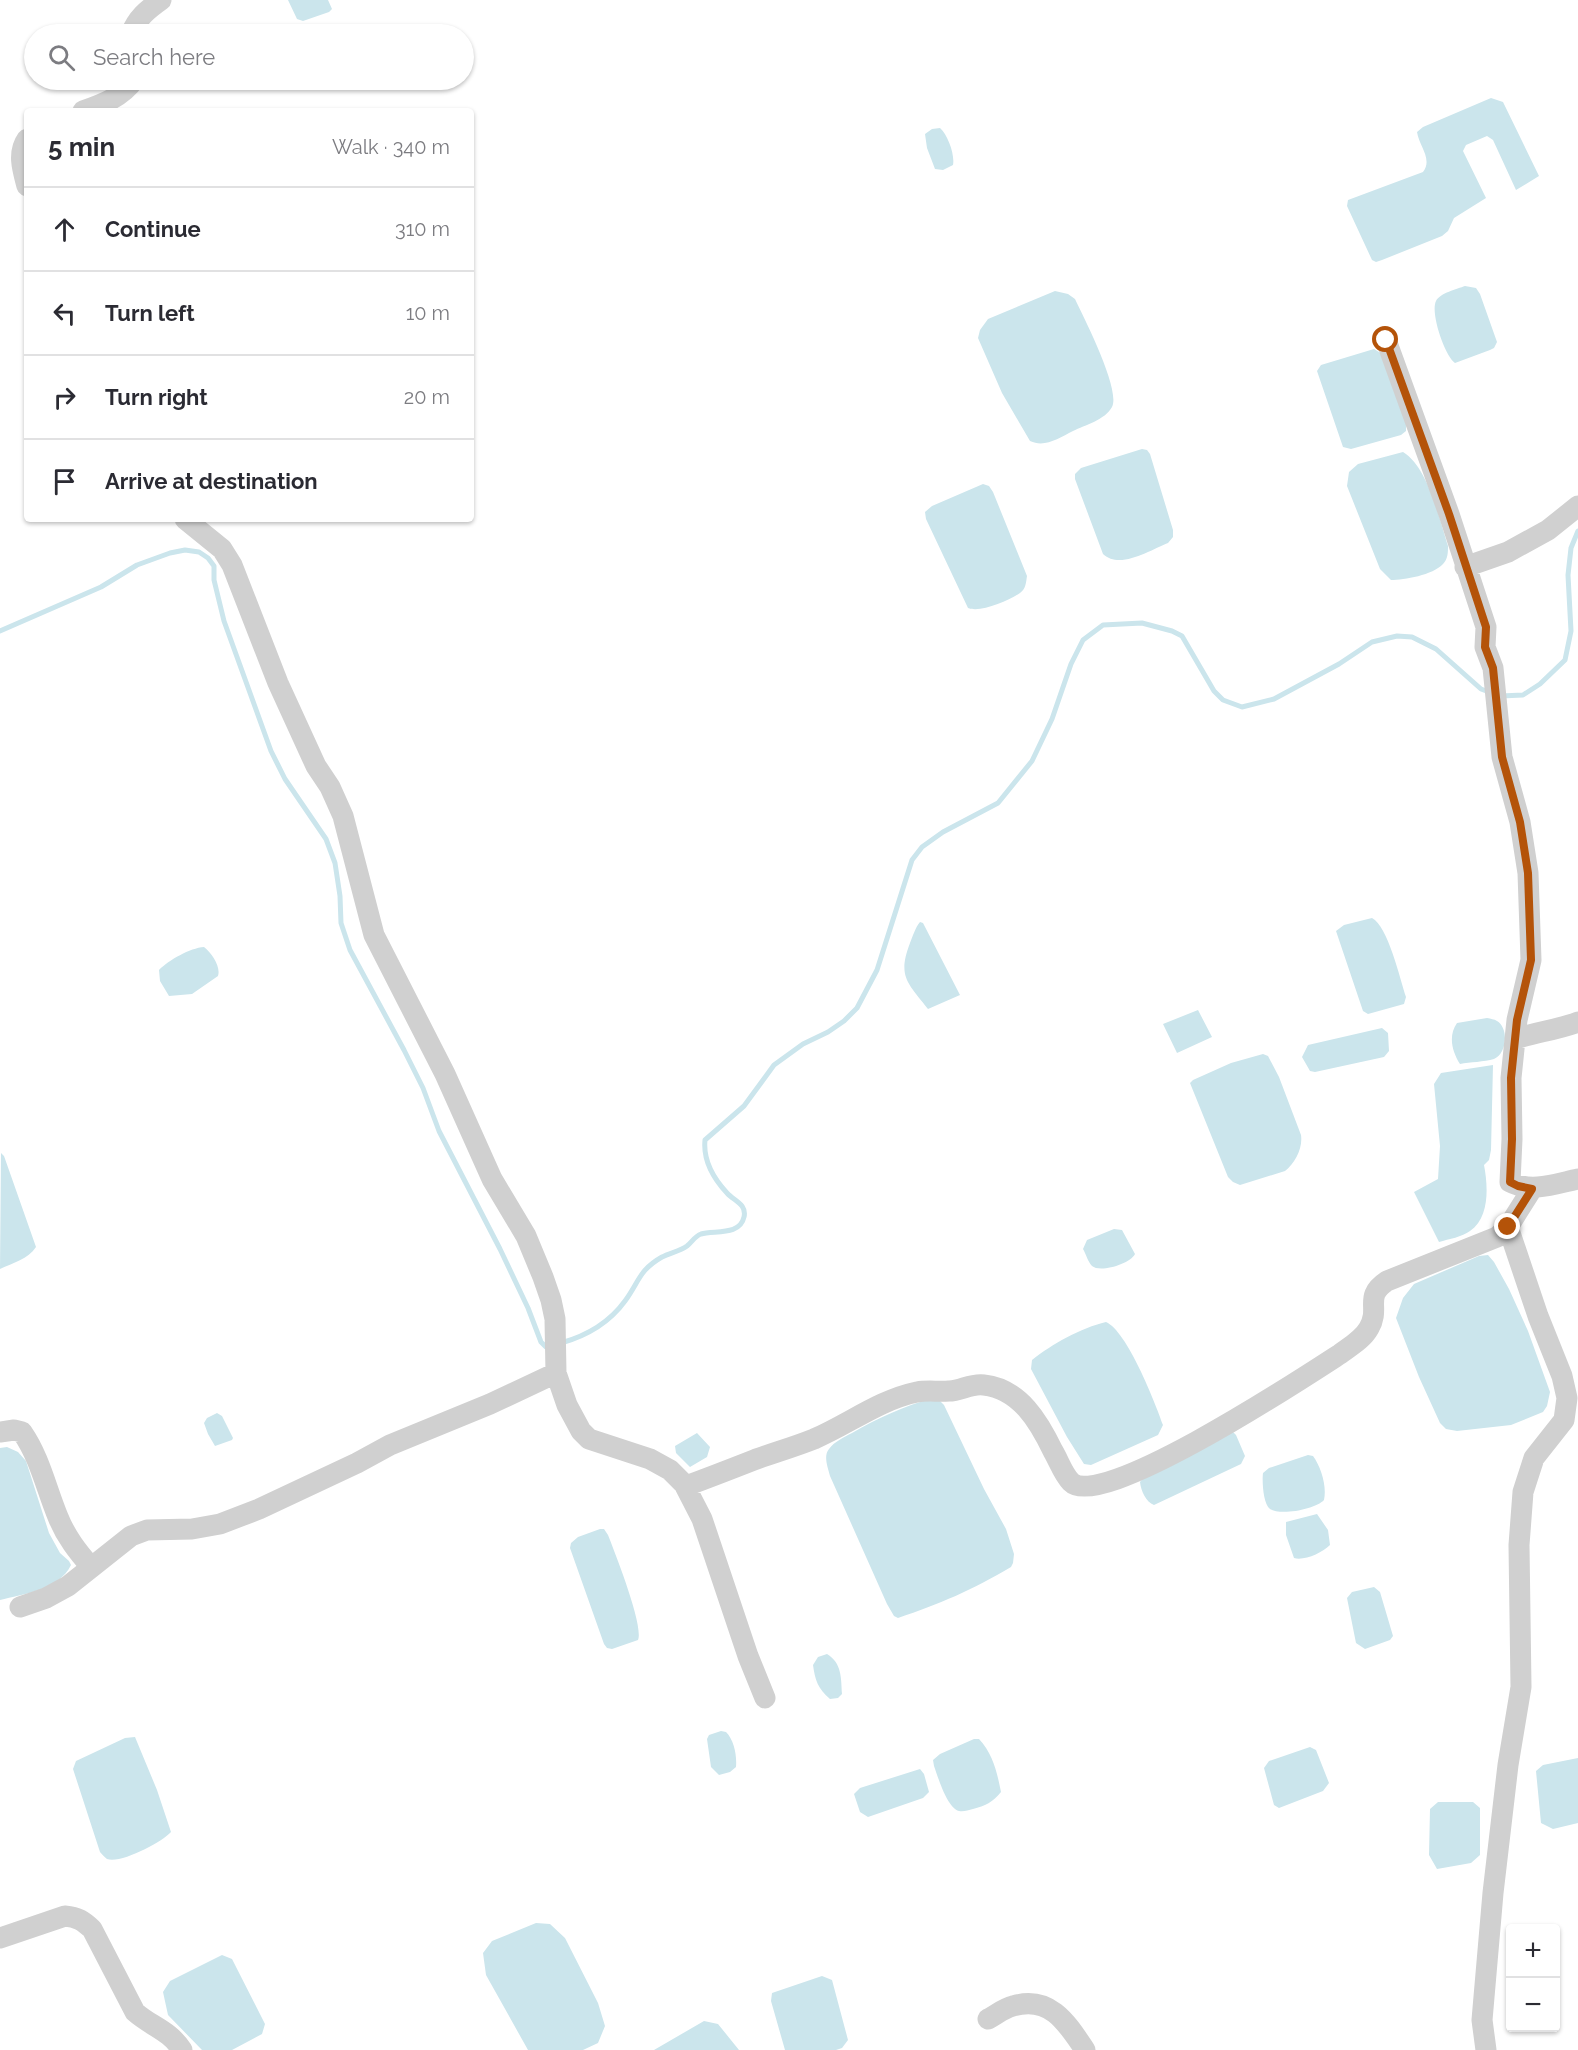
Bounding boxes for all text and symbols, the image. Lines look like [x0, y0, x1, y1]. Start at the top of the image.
search box [24, 24, 474, 90]
icon: search [45, 41, 78, 74]
text: Search here [93, 44, 215, 70]
text: 5 min [48, 132, 115, 162]
text: Walk · 340 m [332, 135, 450, 159]
icon: ahead [48, 213, 81, 246]
text: Continue [105, 216, 201, 242]
text: 310 m [395, 217, 450, 241]
icon: left [48, 297, 81, 330]
text: Turn left [105, 300, 195, 326]
text: 10 m [406, 301, 450, 325]
route start [1372, 326, 1398, 352]
icon: right [48, 381, 81, 414]
text: Turn right [105, 384, 208, 410]
text: 20 m [404, 385, 450, 409]
icon: arrive [48, 465, 81, 498]
text: Arrive at destination [105, 468, 318, 494]
route end [1494, 1213, 1520, 1239]
map controls [1506, 1924, 1560, 2032]
button: + [1506, 1924, 1560, 1978]
button: − [1506, 1978, 1560, 2032]

